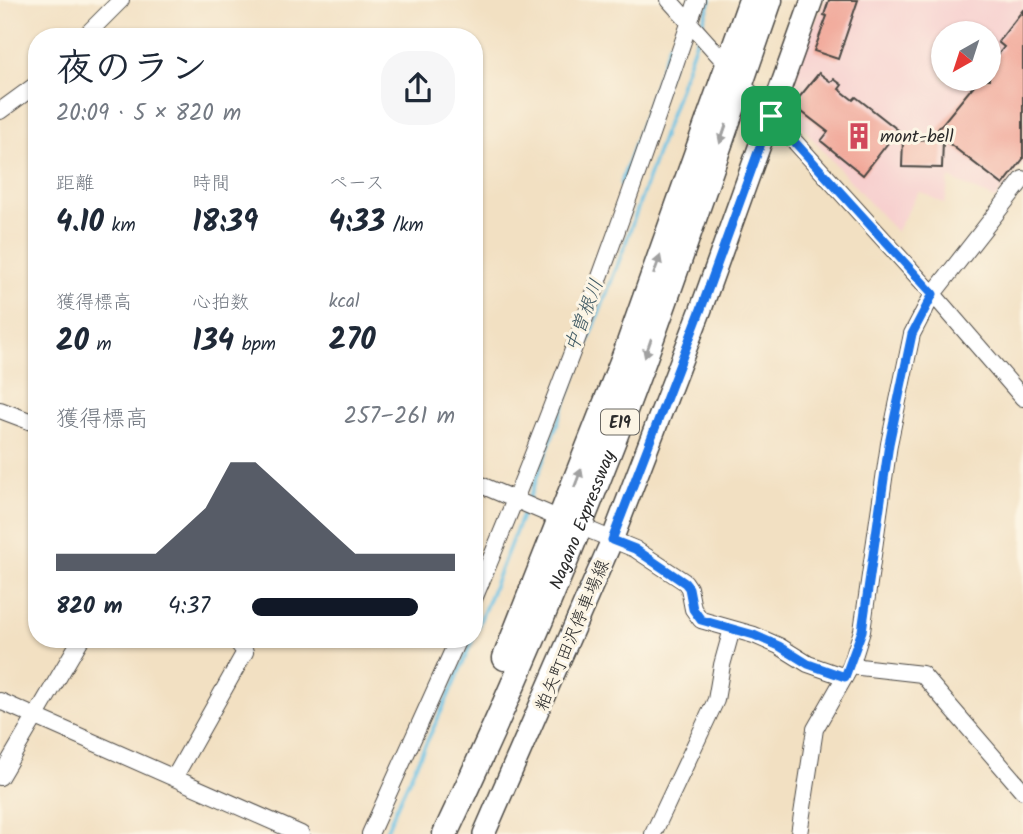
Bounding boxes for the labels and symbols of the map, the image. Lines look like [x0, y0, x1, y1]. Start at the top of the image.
north arrow [931, 21, 1001, 91]
pin [741, 86, 801, 146]
building icon: mont-bell [844, 121, 874, 151]
one-way arrow [717, 123, 728, 144]
place label: mont-bell [880, 123, 954, 152]
one-way arrow [652, 255, 663, 276]
water label: 中曽根川 [557, 275, 612, 357]
one-way arrow [642, 338, 653, 359]
road number: E19 [601, 410, 639, 434]
street label: Nagano Expressway [542, 446, 625, 594]
one-way arrow [572, 468, 583, 489]
street label: 粕矢町田沢停車場線 [528, 555, 618, 716]

